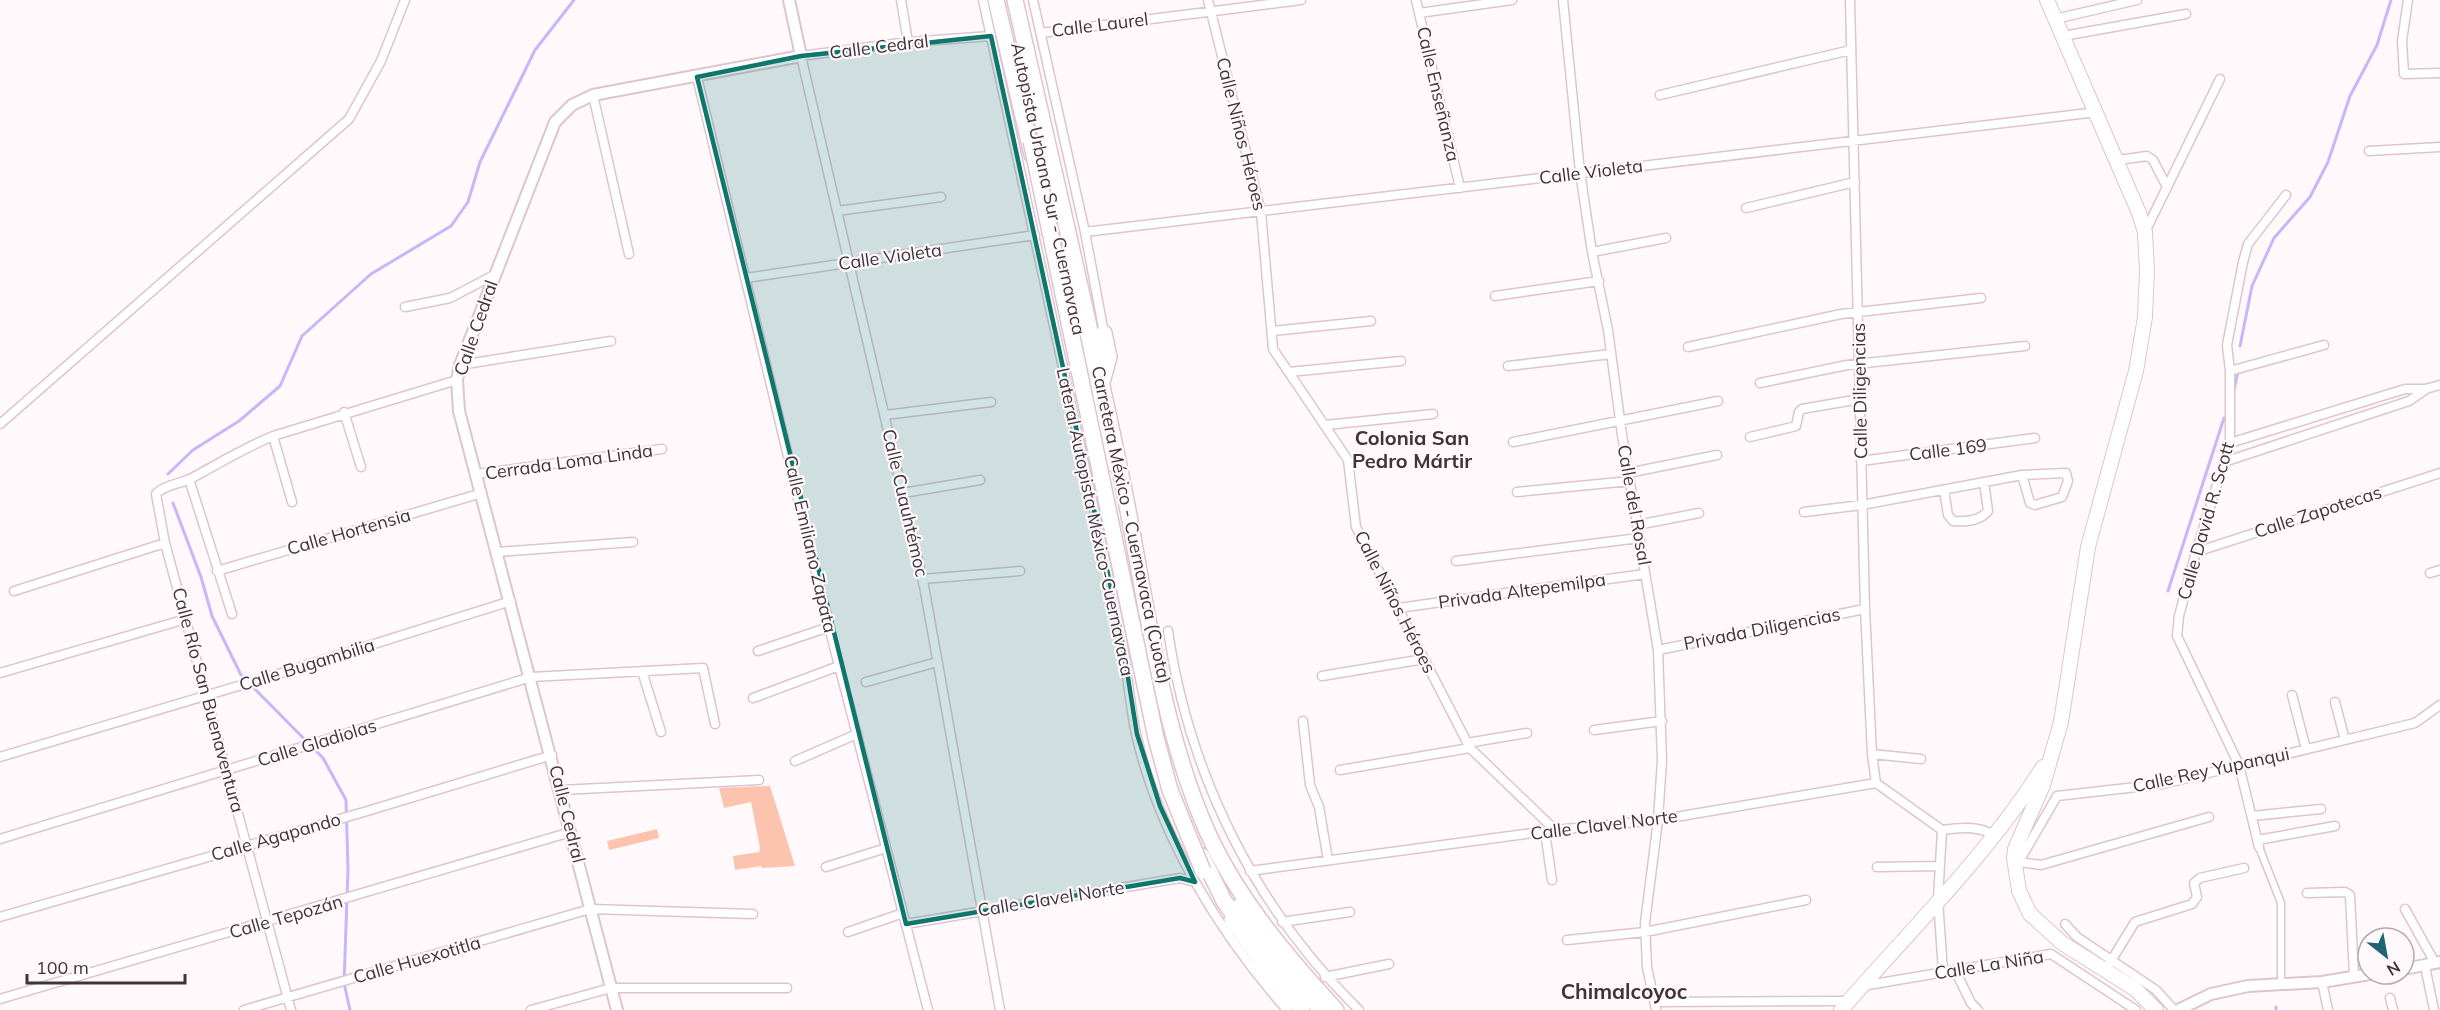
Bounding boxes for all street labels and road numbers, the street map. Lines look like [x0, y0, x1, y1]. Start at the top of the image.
street label: Calle Laurel [1050, 7, 1150, 42]
street label: Calle Enseñanza [1412, 24, 1465, 164]
street label: Calle Cedral [828, 29, 930, 64]
street label: Autopista Urbana Sur - Cuernavaca [1006, 41, 1091, 337]
street label: Calle Niños Héroes [1211, 55, 1272, 213]
street label: Calle Violeta [1538, 154, 1644, 189]
street label: Calle Violeta [837, 238, 943, 275]
street label: Calle Cedral [448, 277, 503, 379]
street label: Calle Diligencias [1847, 323, 1872, 459]
street label: Carretera México - Cuernavaca (Cuota) [1087, 364, 1176, 686]
street label: Lateral Autopista México-Cuernavaca [1052, 366, 1139, 678]
street label: Calle Cuauhtémoc [877, 427, 934, 579]
street label: Calle 169 [1908, 433, 1988, 466]
street label: Cerrada Loma Linda [484, 438, 654, 485]
street label: Calle David R. Scott [2172, 439, 2239, 602]
street label: Calle del Rosal [1613, 443, 1656, 567]
street label: Calle Emiliano Zapata [779, 453, 842, 635]
street label: Calle Zapotecas [2251, 480, 2385, 543]
street label: Calle Hortensia [284, 503, 413, 560]
street label: Calle Niños Héroes [1350, 527, 1441, 677]
street label: Privada Altepemilpa [1437, 567, 1607, 614]
street label: Calle Río San Buenaventura [167, 585, 250, 815]
street label: Privada Diligencias [1682, 602, 1842, 655]
street label: Calle Bugambilia [236, 633, 377, 696]
street label: Calle Gladiolas [254, 713, 379, 772]
street label: Calle Rey Yupanqui [2130, 742, 2291, 797]
street label: Calle Cedral [544, 763, 591, 865]
street label: Calle Clavel Norte [1529, 804, 1679, 845]
street label: Calle Agapando [208, 807, 343, 866]
street label: Calle Clavel Norte [976, 876, 1126, 921]
street label: Calle Tepozán [227, 889, 345, 944]
street label: Calle Huexotitla [351, 930, 483, 989]
street label: Calle La Niña [1933, 945, 2045, 984]

